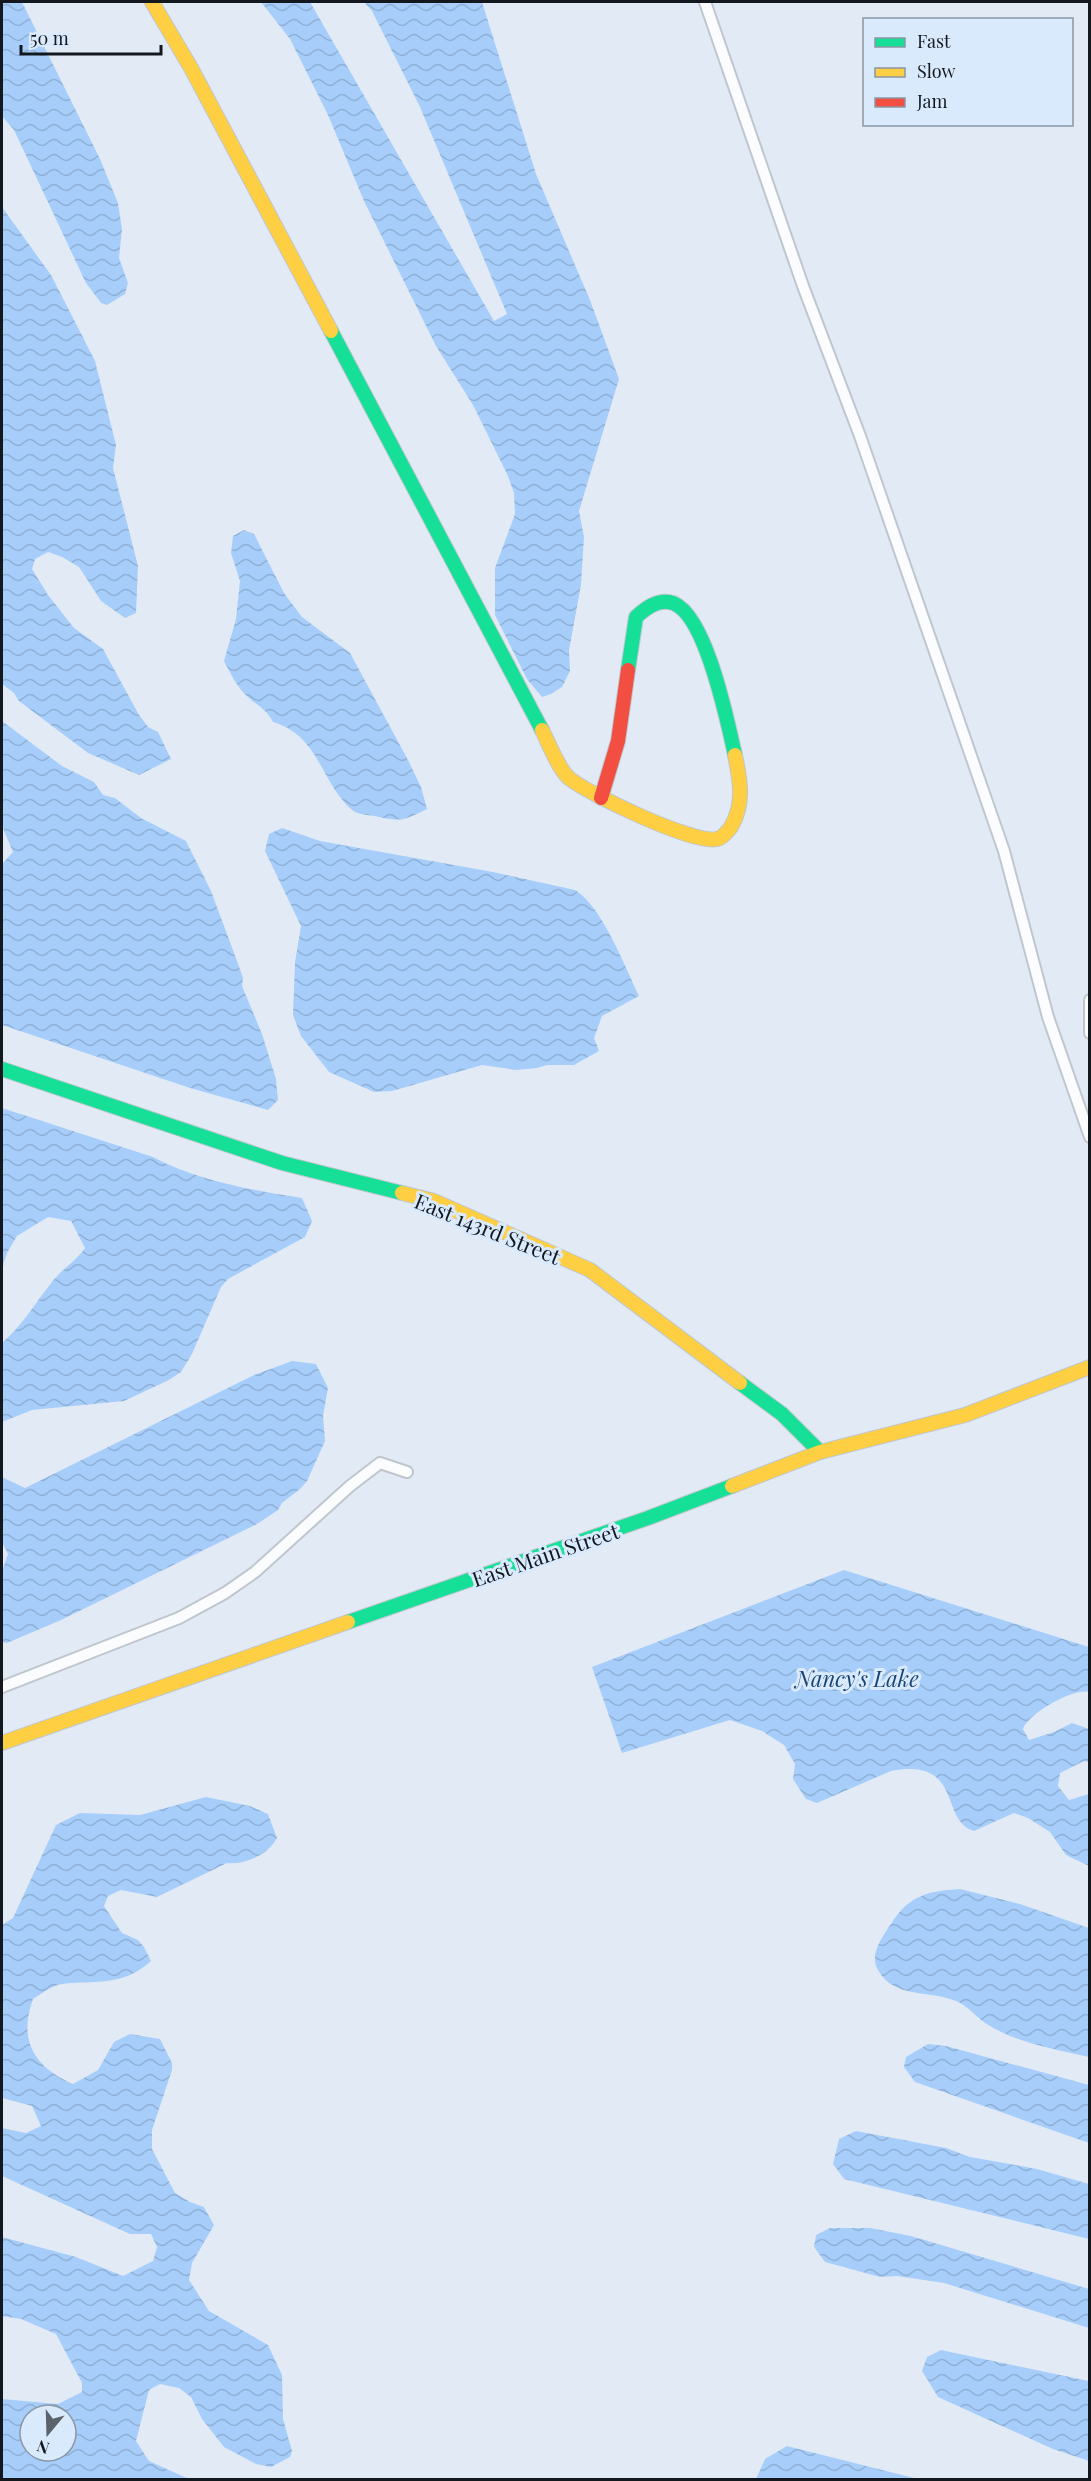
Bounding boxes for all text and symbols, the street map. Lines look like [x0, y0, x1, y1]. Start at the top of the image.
scale bar [21, 18, 160, 56]
legend [863, 18, 1073, 126]
text: 50 m [30, 26, 69, 50]
text: Fast [917, 29, 951, 53]
text: Slow [917, 59, 955, 83]
text: Jam [916, 89, 947, 113]
street label: East 143rd Street [411, 1186, 566, 1270]
street label: East Main Street [468, 1516, 623, 1592]
water label: Nancy's Lake [793, 1663, 919, 1693]
north arrow [18, 2403, 78, 2463]
text: N [34, 2436, 52, 2459]

